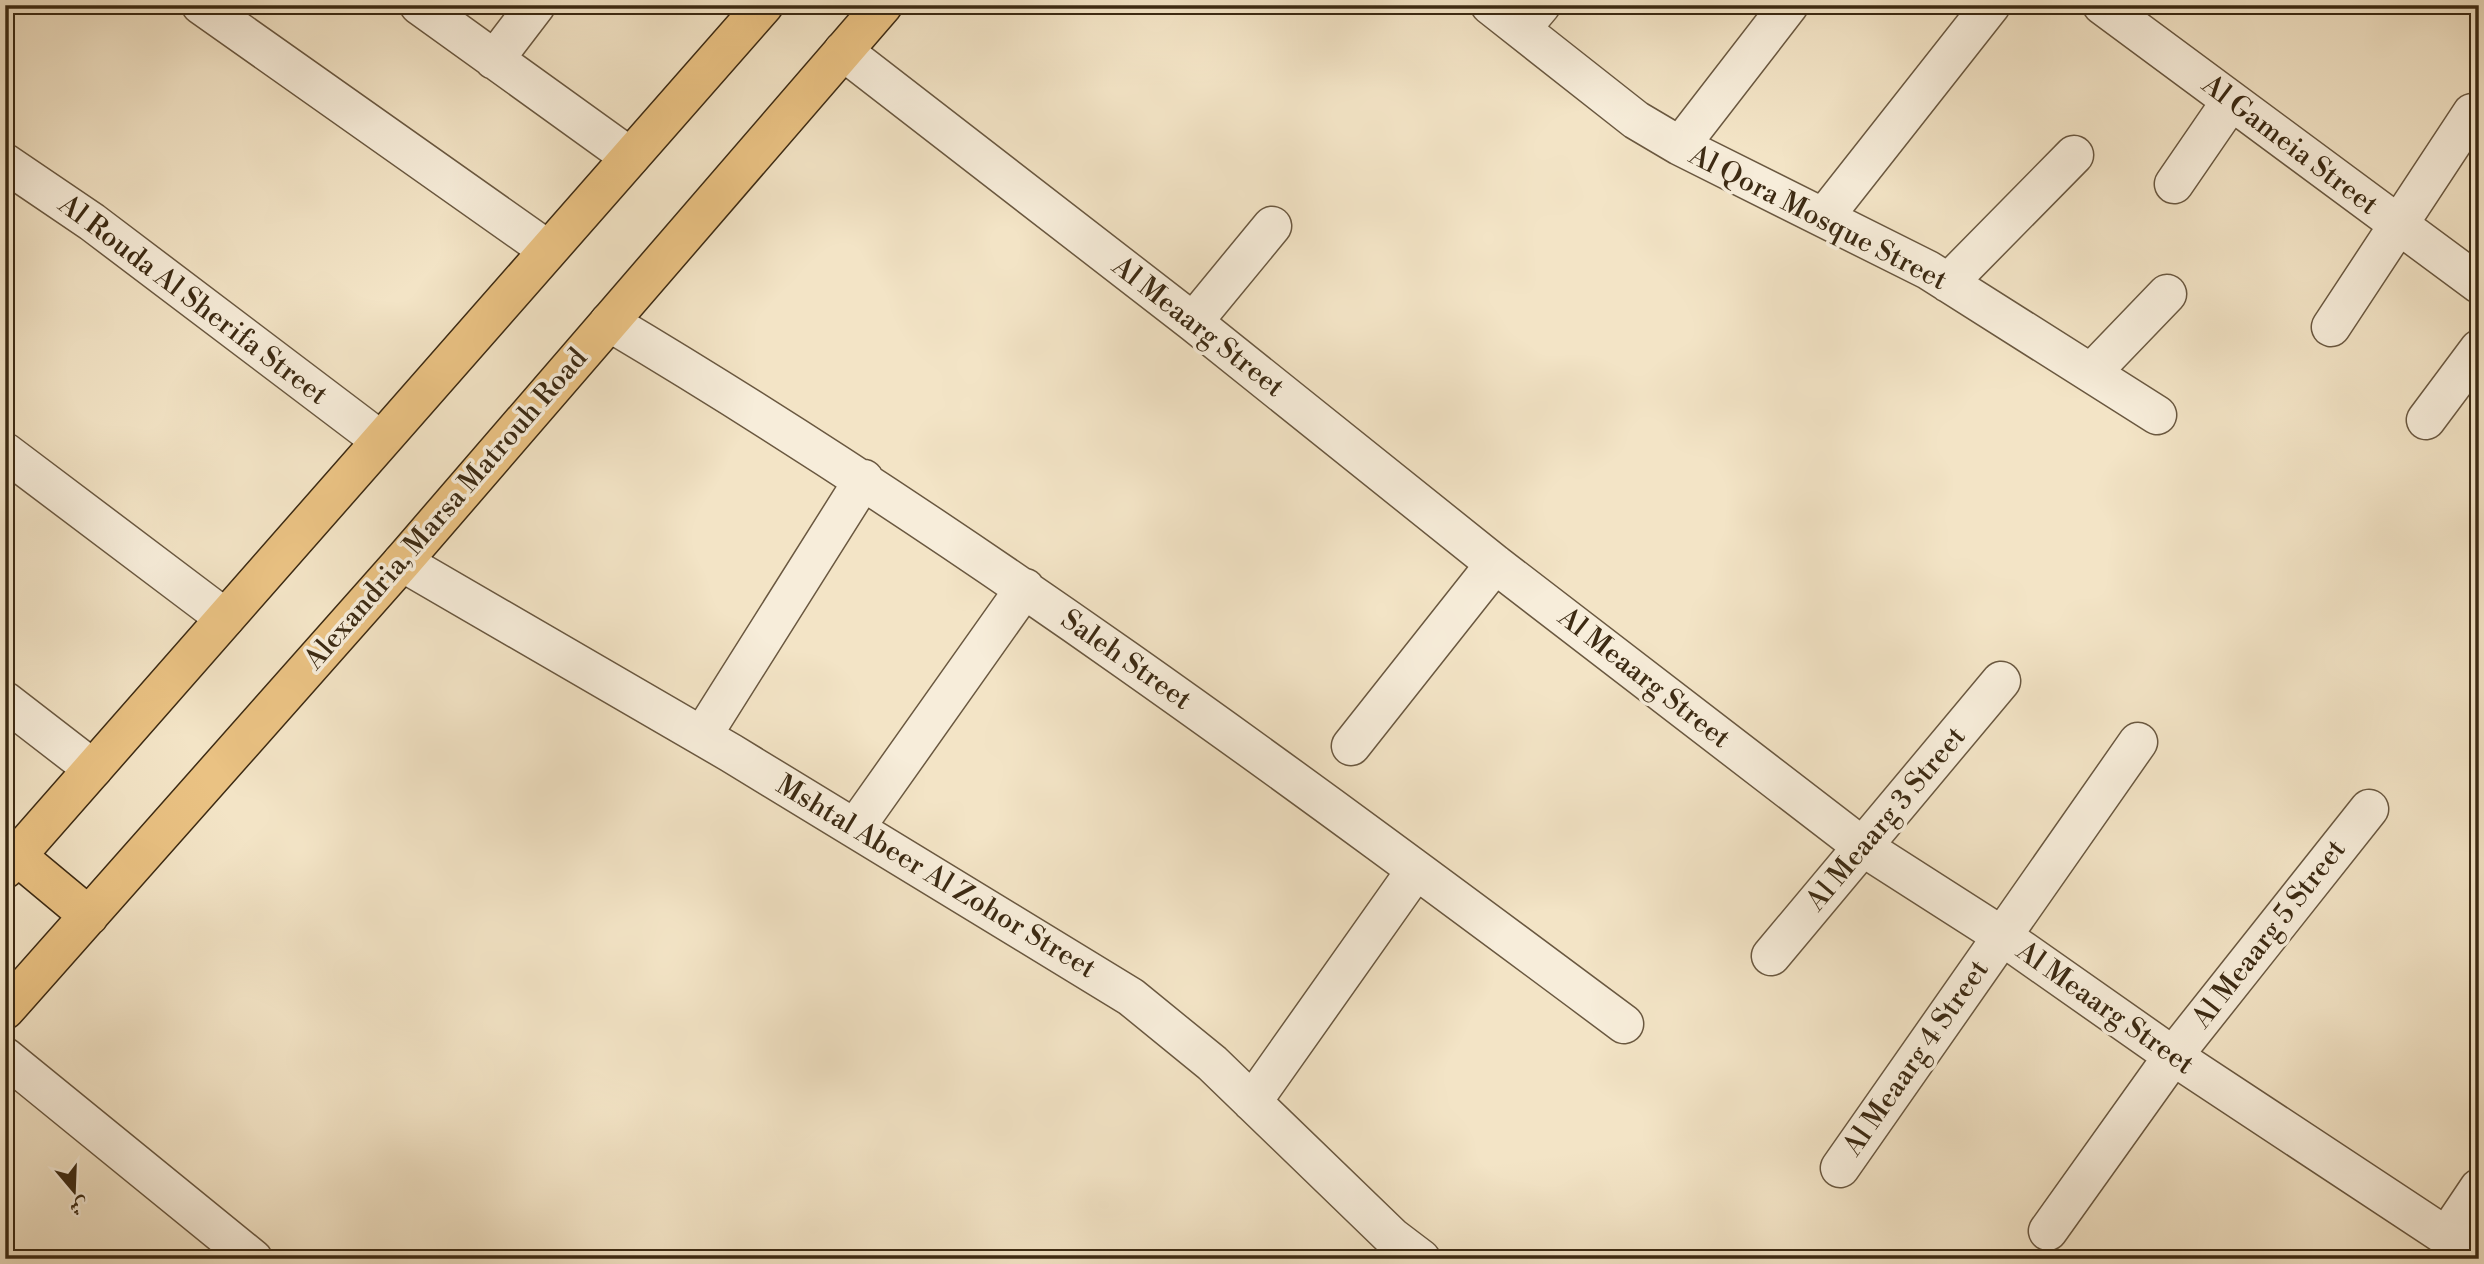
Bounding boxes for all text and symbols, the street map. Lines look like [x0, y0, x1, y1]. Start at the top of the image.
street label: Al Gameia Street [2194, 67, 2385, 223]
street label: Al Qora Mosque Street [1682, 137, 1953, 298]
street label: Al Rouda Al Sherifa Street [51, 187, 335, 413]
street label: Al Meaarg Street [1104, 248, 1291, 405]
street label: Alexandria, Marsa Matrouh Road [296, 341, 595, 678]
street label: Al Meaarg Street [1550, 599, 1737, 756]
street label: Saleh Street [1054, 602, 1198, 718]
street label: Al Meaarg 3 Street [1798, 720, 1973, 919]
street label: Mshtal Abeer Al Zohor Street [770, 768, 1102, 986]
street label: Al Meaarg 5 Street [2184, 833, 2354, 1036]
street label: Al Meaarg Street [2009, 933, 2201, 1082]
street label: Al Meaarg 4 Street [1835, 953, 1997, 1164]
north arrow [38, 1156, 108, 1226]
text: ش [66, 1192, 92, 1221]

